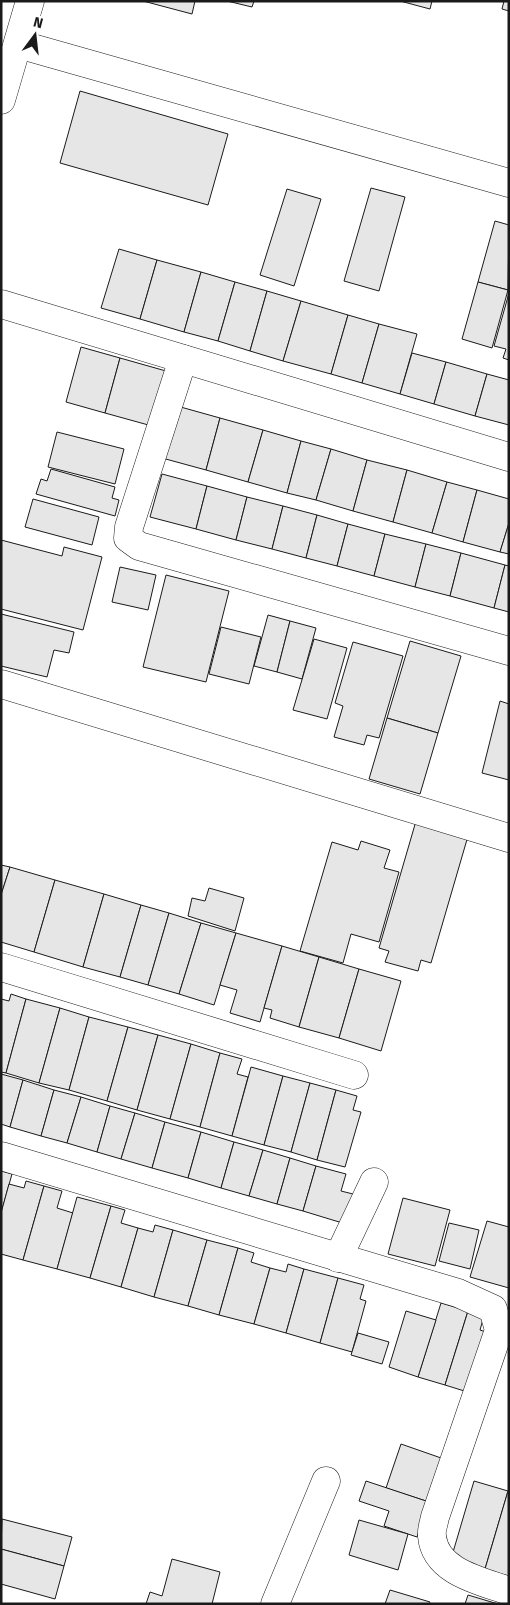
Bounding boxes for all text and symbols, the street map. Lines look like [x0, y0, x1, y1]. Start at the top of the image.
north arrow [10, 10, 60, 60]
text: N [32, 14, 45, 32]

